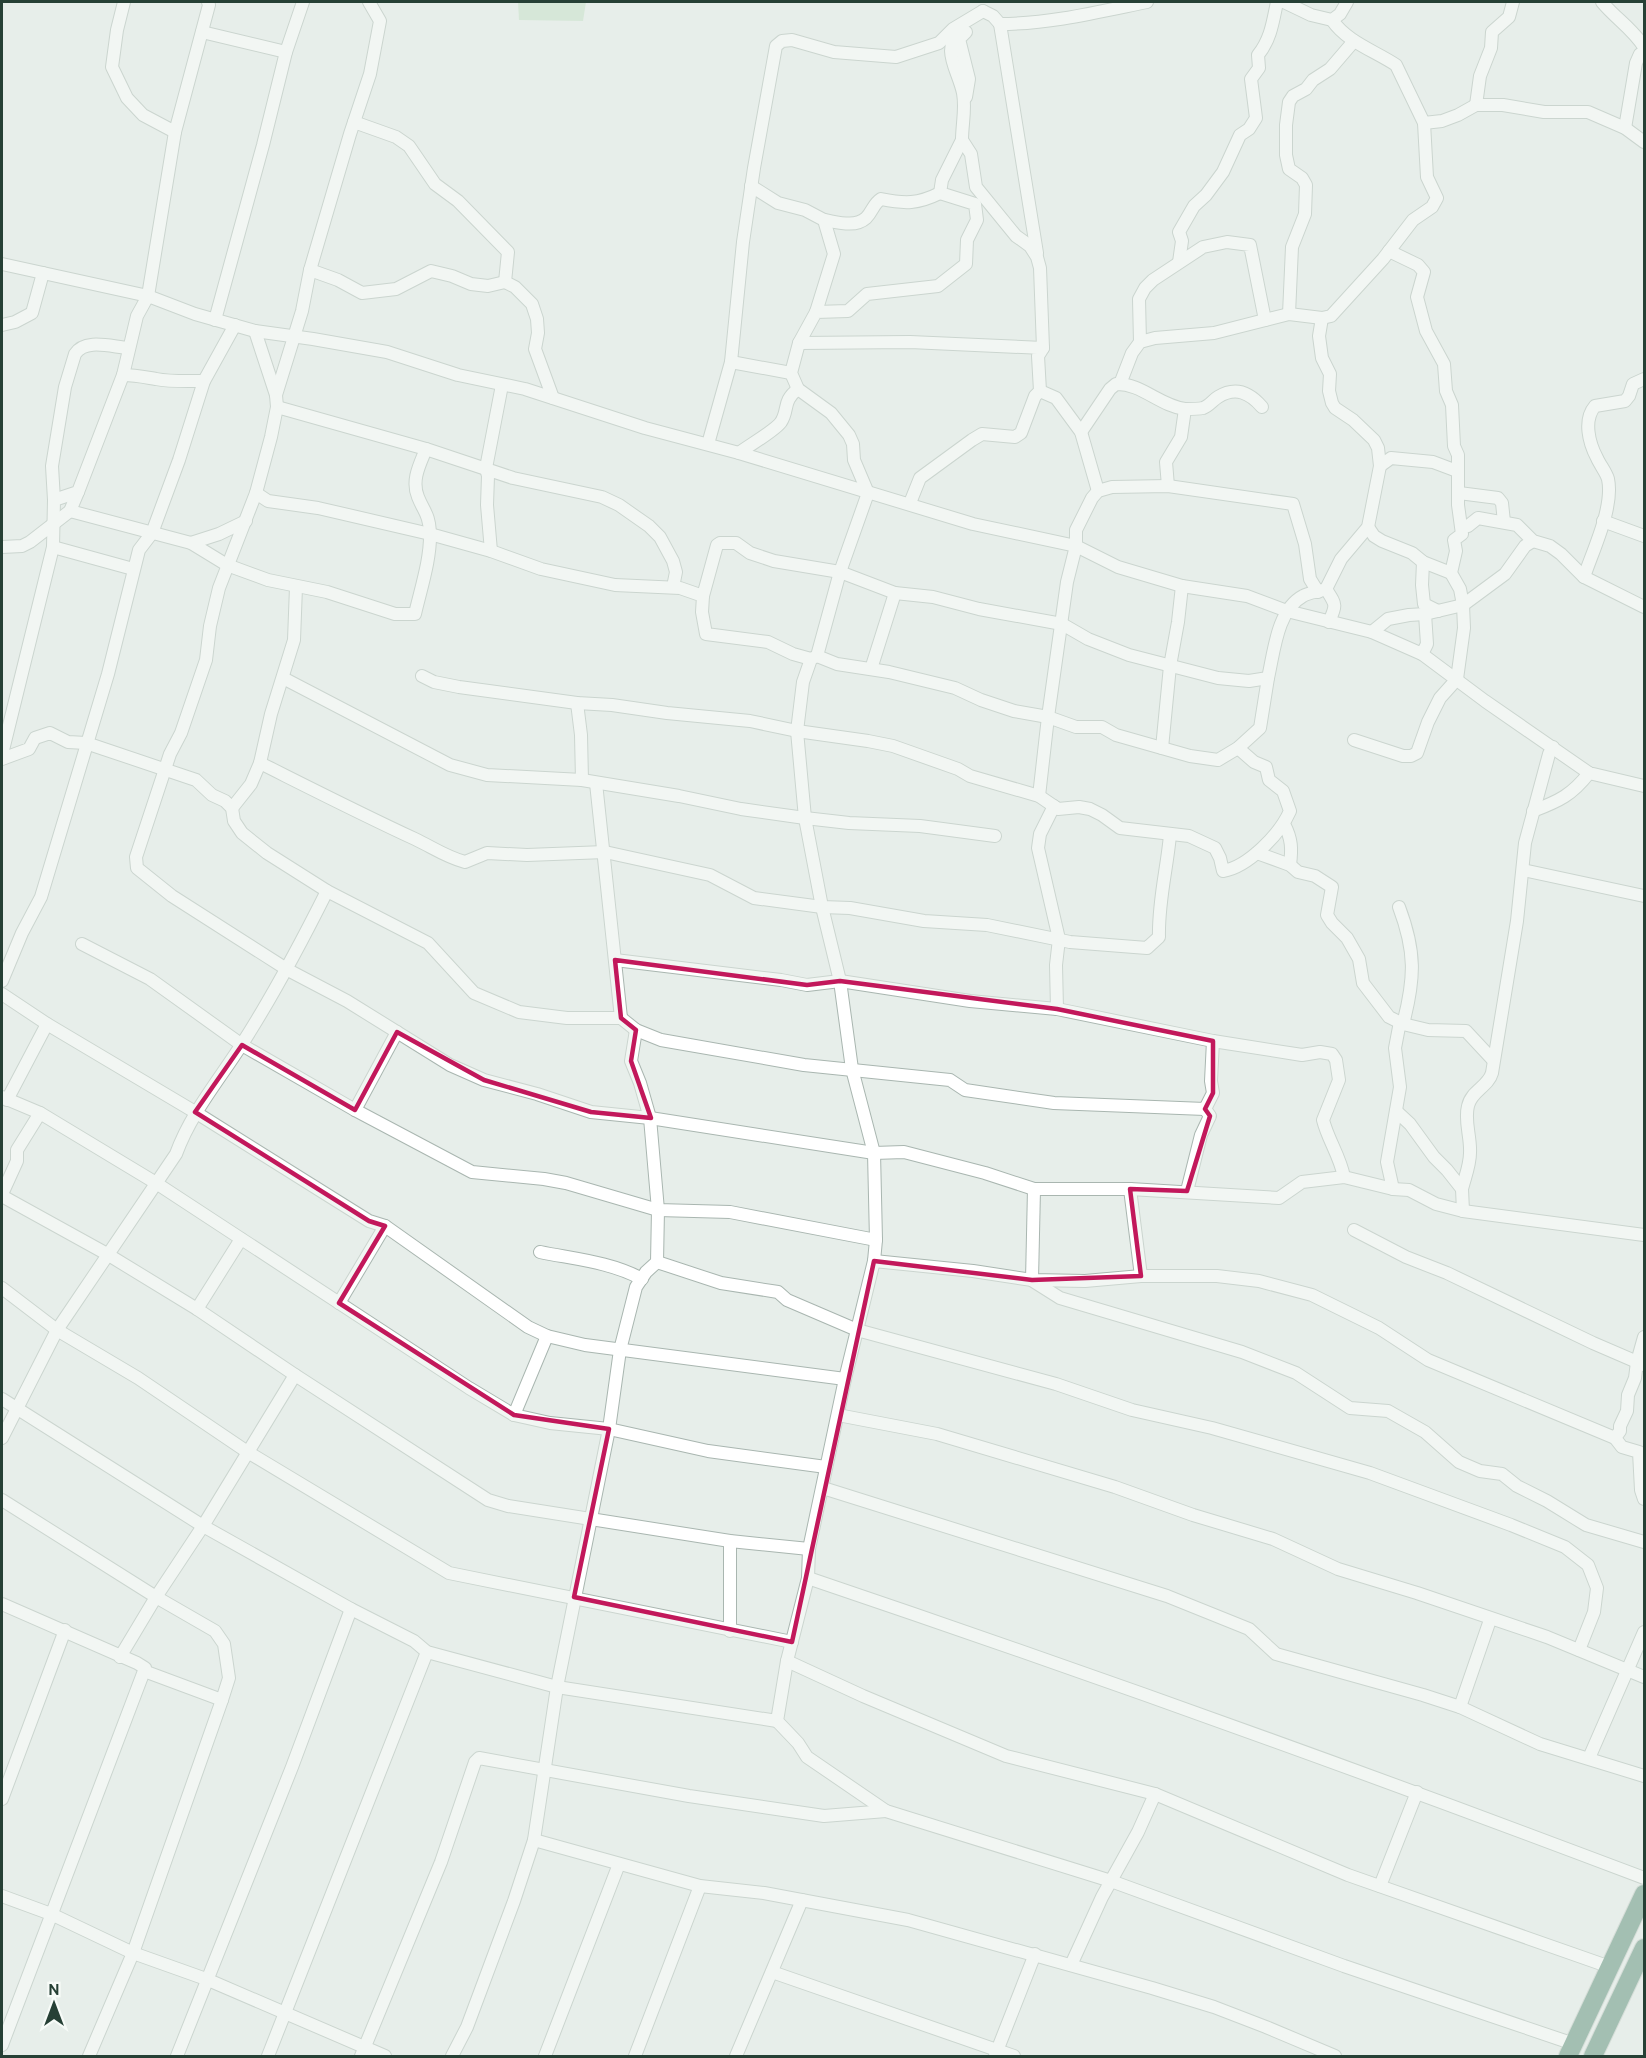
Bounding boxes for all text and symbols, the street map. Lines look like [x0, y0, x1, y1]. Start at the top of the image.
north arrow [24, 1974, 84, 2034]
text: N [48, 1980, 60, 1999]

